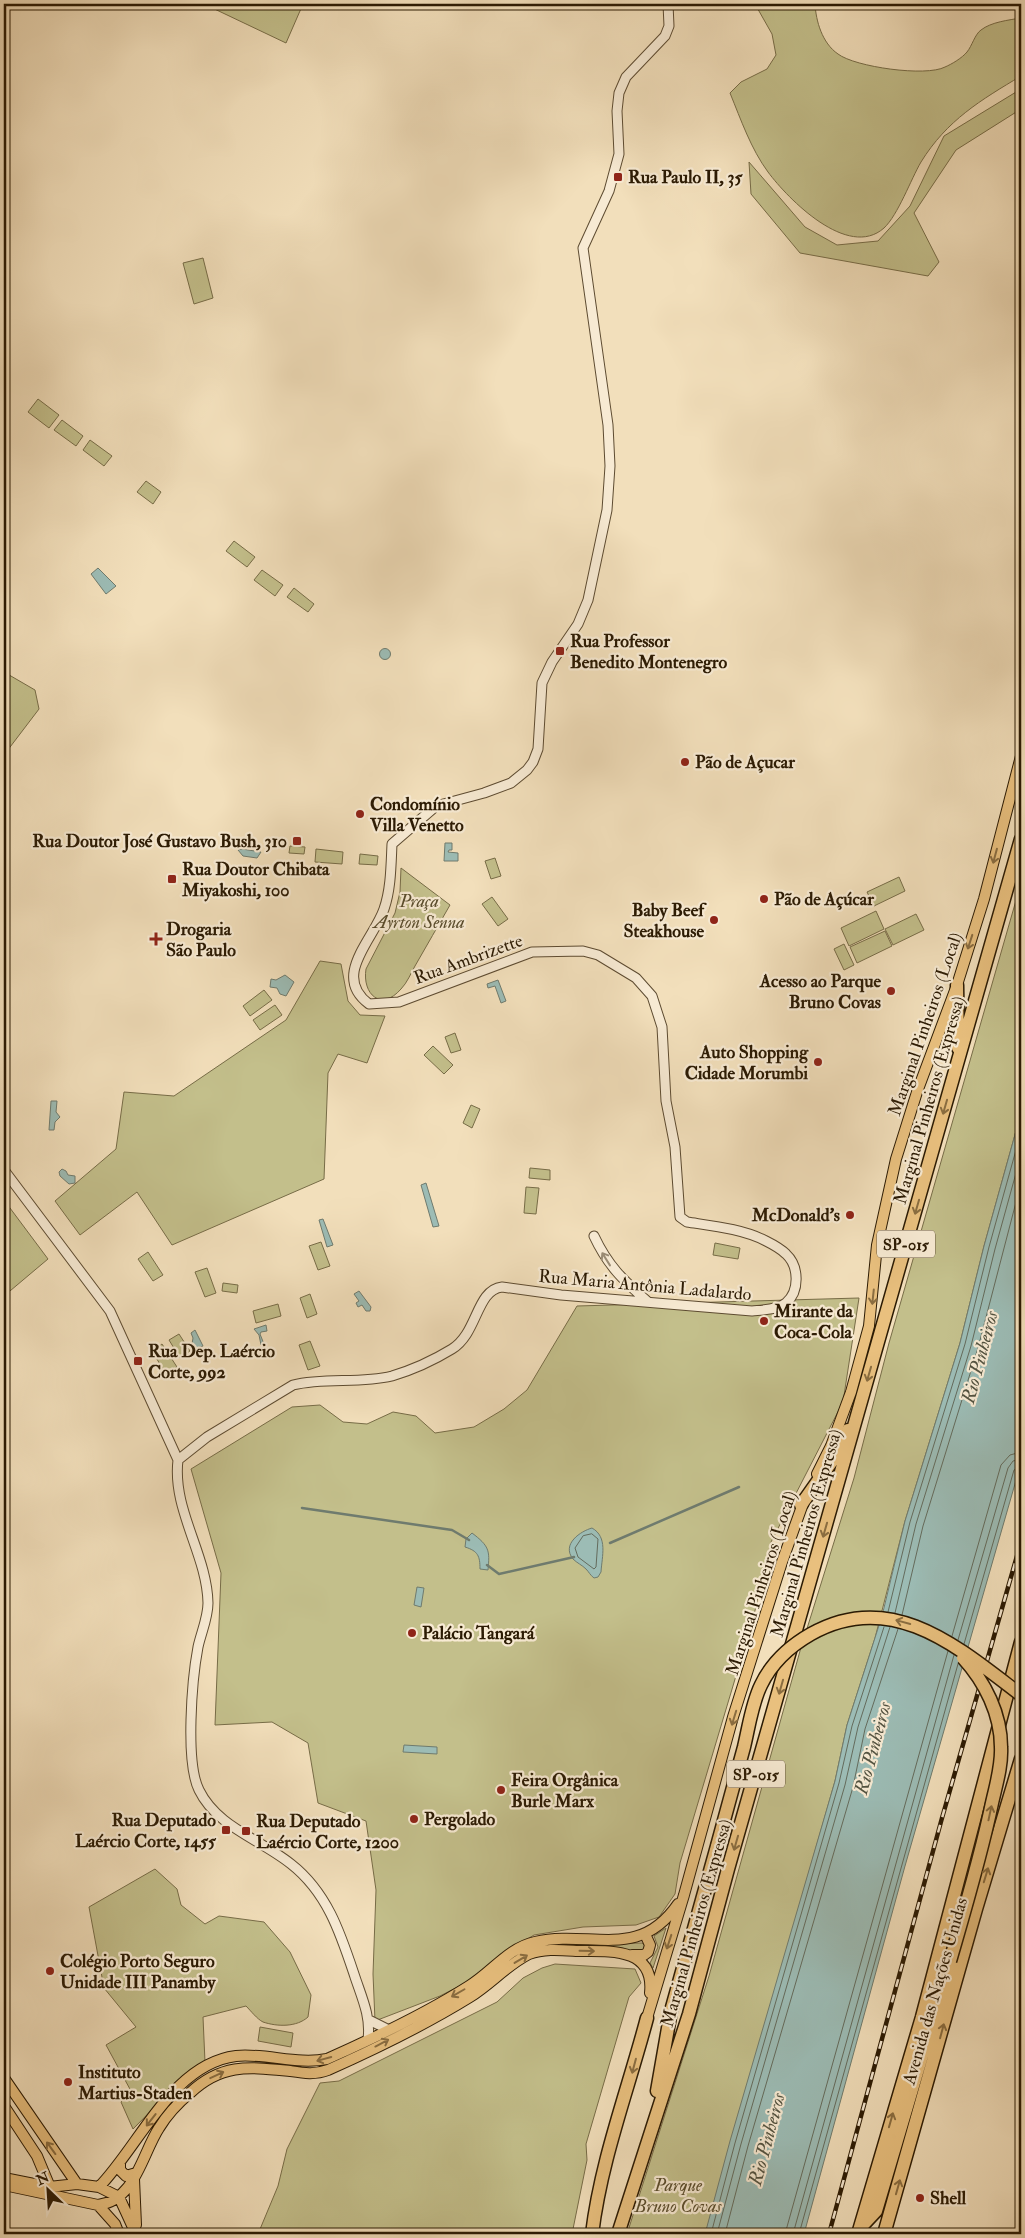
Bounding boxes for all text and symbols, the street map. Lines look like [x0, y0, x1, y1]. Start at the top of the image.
place label: Rua Paulo II, 35 [628, 166, 744, 189]
marker: Rua Paulo II, 35 [612, 171, 624, 183]
place label: Rua Professor Benedito Montenegro [570, 630, 727, 674]
marker: Rua Professor Benedito Montenegro [554, 645, 566, 657]
place label: Pão de Açucar [695, 751, 795, 774]
marker: Pão de Açucar [679, 756, 691, 768]
place label: Condomínio Villa Venetto [369, 793, 464, 837]
marker: Condomínio Villa Venetto [354, 808, 366, 820]
place label: Rua Doutor José Gustavo Bush, 310 [32, 830, 287, 853]
marker: Rua Doutor José Gustavo Bush, 310 [291, 835, 303, 847]
one-way arrow [990, 848, 999, 864]
place label: Rua Doutor Chibata Miyakoshi, 100 [181, 858, 330, 902]
marker: Rua Doutor Chibata Miyakoshi, 100 [166, 873, 178, 885]
place label: Pão de Açúcar [774, 888, 874, 911]
park label: Praça Ayrton Senna [371, 890, 465, 934]
marker: Pão de Açúcar [758, 893, 770, 905]
place label: Baby Beef Steakhouse [624, 899, 707, 943]
marker: Baby Beef Steakhouse [708, 914, 720, 926]
place label: Drogaria São Paulo [166, 918, 236, 962]
street label: Rua Ambrizette [411, 929, 526, 990]
street label: Marginal Pinheiros (Local) [883, 929, 968, 1119]
marker: Drogaria São Paulo [150, 933, 162, 945]
one-way arrow [965, 934, 975, 950]
place label: Acesso ao Parque Bruno Covas [759, 970, 881, 1014]
marker: Acesso ao Parque Bruno Covas [885, 985, 897, 997]
street label: Marginal Pinheiros (Expressa) [889, 993, 970, 1207]
place label: Auto Shopping Cidade Morumbi [685, 1041, 809, 1085]
marker: Auto Shopping Cidade Morumbi [812, 1056, 824, 1068]
one-way arrow [940, 1099, 950, 1115]
one-way arrow [911, 1199, 921, 1215]
place label: McDonald's [751, 1204, 840, 1227]
marker: McDonald's [844, 1209, 856, 1221]
road number: SP-015 [877, 1230, 935, 1258]
one-way arrow [601, 1252, 611, 1266]
street label: Rua Maria Antônia Ladalardo [537, 1265, 753, 1306]
one-way arrow [868, 1288, 878, 1304]
place label: Mirante da Coca-Cola [773, 1300, 853, 1344]
water label: Rio Pinheiros [956, 1308, 1004, 1407]
marker: Mirante da Coca-Cola [758, 1315, 770, 1327]
place label: Rua Dep. Laércio Corte, 992 [148, 1340, 275, 1384]
marker: Rua Dep. Laércio Corte, 992 [132, 1355, 144, 1367]
one-way arrow [864, 1366, 874, 1382]
street label: Marginal Pinheiros (Expressa) [766, 1426, 847, 1640]
street label: Marginal Pinheiros (Local) [721, 1488, 802, 1678]
one-way arrow [820, 1522, 830, 1538]
one-way arrow [895, 1616, 911, 1626]
place label: Palácio Tangará [422, 1622, 535, 1645]
marker: Palácio Tangará [406, 1627, 418, 1639]
one-way arrow [776, 1678, 785, 1694]
water label: Rio Pinheiros [849, 1699, 897, 1798]
one-way arrow [728, 1709, 738, 1725]
road number: SP-015 [727, 1760, 785, 1788]
place label: Feira Orgânica Burle Marx [511, 1769, 619, 1813]
marker: Feira Orgânica Burle Marx [495, 1784, 507, 1796]
one-way arrow [986, 1805, 995, 1821]
place label: Pergolado [424, 1808, 496, 1831]
place label: Rua Deputado Laércio Corte, 1455 [75, 1809, 217, 1853]
place label: Rua Deputado Laércio Corte, 1200 [256, 1810, 399, 1854]
marker: Pergolado [408, 1813, 420, 1825]
street label: Marginal Pinheiros (Expressa) [656, 1816, 737, 2030]
marker: Rua Deputado Laércio Corte, 1455 [220, 1824, 232, 1836]
marker: Rua Deputado Laércio Corte, 1200 [240, 1825, 252, 1837]
one-way arrow [730, 1835, 740, 1851]
one-way arrow [982, 1867, 992, 1883]
street label: Avenida das Nações Unidas [897, 1895, 973, 2088]
one-way arrow [664, 1933, 674, 1949]
one-way arrow [578, 1946, 595, 1956]
place label: Colégio Porto Seguro Unidade III Panamby [60, 1950, 216, 1994]
one-way arrow [513, 1954, 527, 1964]
marker: Colégio Porto Seguro Unidade III Panamby [44, 1965, 56, 1977]
one-way arrow [451, 1988, 465, 1998]
one-way arrow [937, 2023, 947, 2039]
one-way arrow [375, 2038, 390, 2048]
one-way arrow [316, 2054, 332, 2064]
one-way arrow [629, 2057, 639, 2073]
place label: Instituto Martius-Staden [77, 2061, 193, 2105]
one-way arrow [209, 2070, 224, 2079]
marker: Instituto Martius-Staden [62, 2076, 74, 2088]
water label: Rio Pinheiros [743, 2090, 791, 2189]
one-way arrow [145, 2113, 156, 2126]
one-way arrow [886, 2113, 896, 2129]
one-way arrow [46, 2141, 56, 2155]
north arrow [22, 2166, 72, 2216]
text: N [33, 2168, 52, 2189]
park label: Parque Bruno Covas [634, 2174, 722, 2218]
one-way arrow [893, 2180, 903, 2196]
place label: Shell [930, 2187, 967, 2210]
marker: Shell [914, 2192, 926, 2204]

